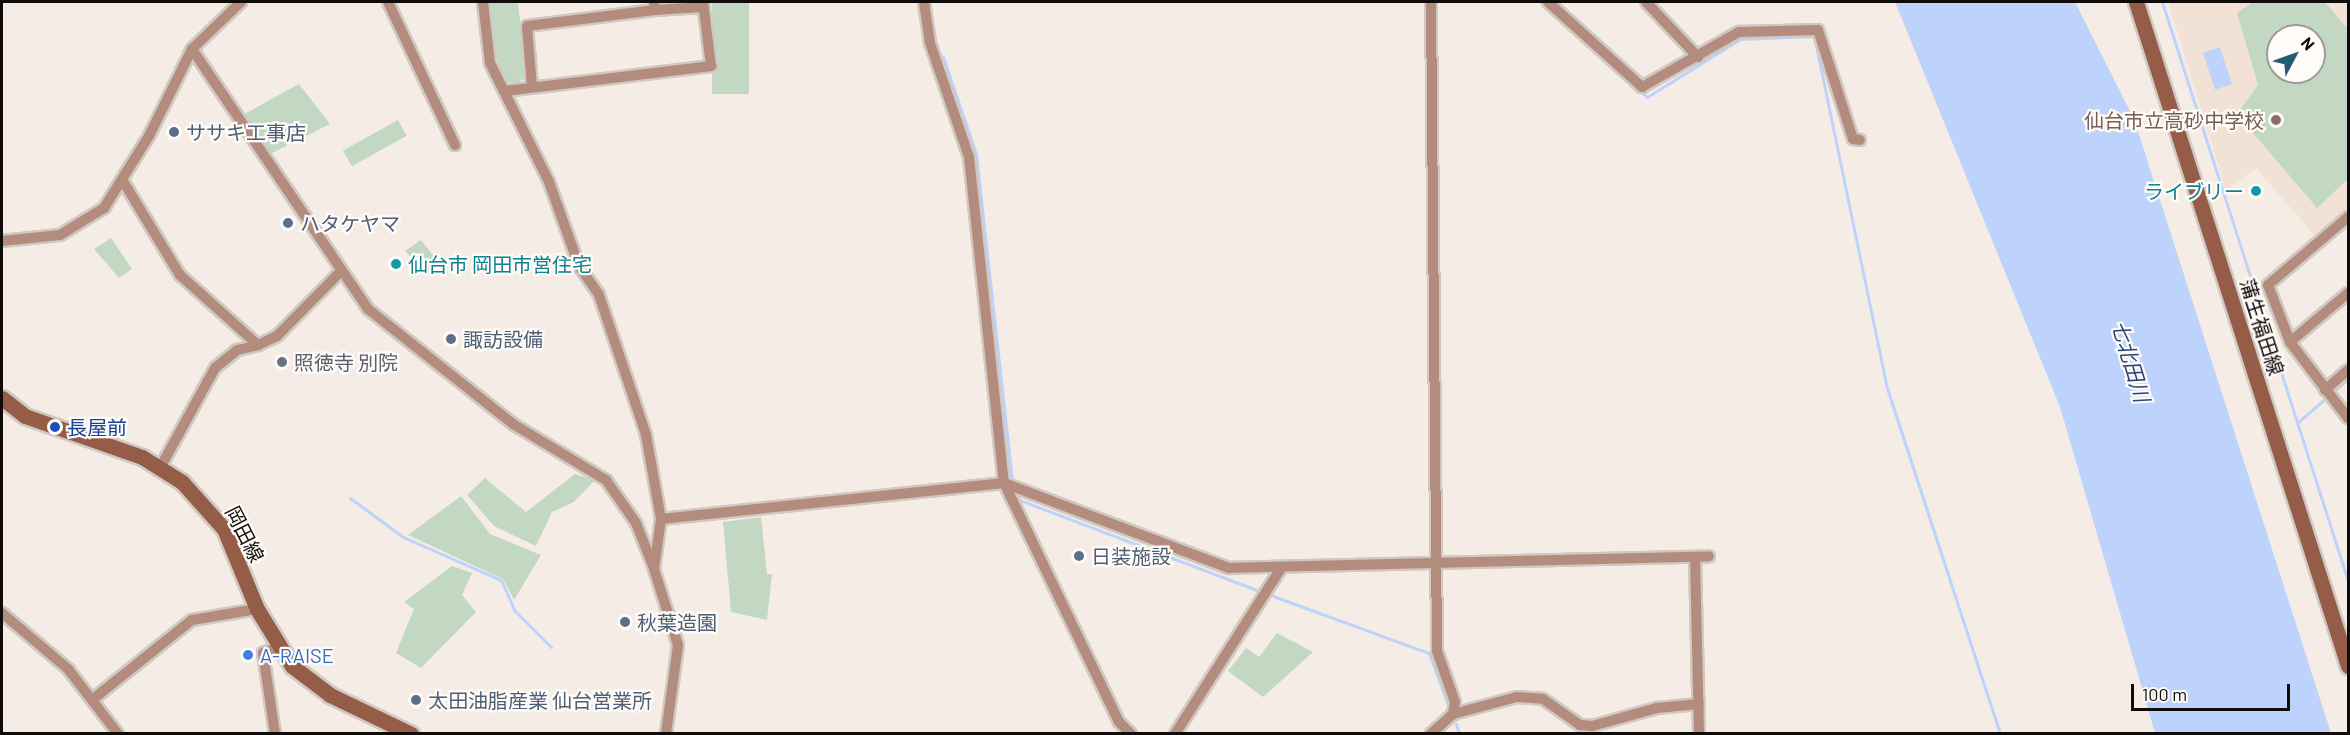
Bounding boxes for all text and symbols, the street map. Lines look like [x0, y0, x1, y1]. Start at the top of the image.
north arrow [2266, 24, 2326, 84]
text: N [2298, 33, 2319, 53]
place label: 仙台市立高砂中学校 [2084, 108, 2264, 132]
marker: 仙台市立高砂中学校 [2269, 113, 2283, 127]
place label: ササキ工事店 [186, 120, 306, 144]
marker: ササキ工事店 [167, 125, 181, 139]
place label: ライブリー [2144, 179, 2244, 203]
marker: ライブリー [2249, 184, 2263, 198]
place label: ハタケヤマ [300, 211, 400, 235]
marker: ハタケヤマ [281, 216, 295, 230]
place label: 仙台市 岡田市営住宅 [408, 252, 592, 276]
marker: 仙台市 岡田市営住宅 [389, 257, 403, 271]
street label: 蒲生福田線 [2235, 276, 2289, 378]
water label: 七北田川 [2107, 317, 2155, 405]
place label: 諏訪設備 [463, 327, 543, 351]
marker: 諏訪設備 [444, 332, 458, 346]
place label: 照徳寺 別院 [294, 350, 398, 374]
marker: 照徳寺 別院 [275, 355, 289, 369]
place label: 長屋前 [67, 415, 127, 439]
marker: 長屋前 [48, 420, 62, 434]
street label: 岡田線 [221, 502, 269, 566]
place label: 日装施設 [1091, 544, 1171, 568]
marker: 日装施設 [1072, 549, 1086, 563]
place label: 秋葉造園 [637, 610, 717, 634]
marker: 秋葉造園 [618, 615, 632, 629]
place label: A-RAISE [260, 643, 334, 667]
marker: A-RAISE [241, 648, 255, 662]
scale bar [2134, 672, 2293, 710]
text: 100 m [2142, 683, 2187, 705]
place label: 太田油脂産業 仙台営業所 [428, 688, 652, 712]
marker: 太田油脂産業 仙台営業所 [409, 693, 423, 707]

